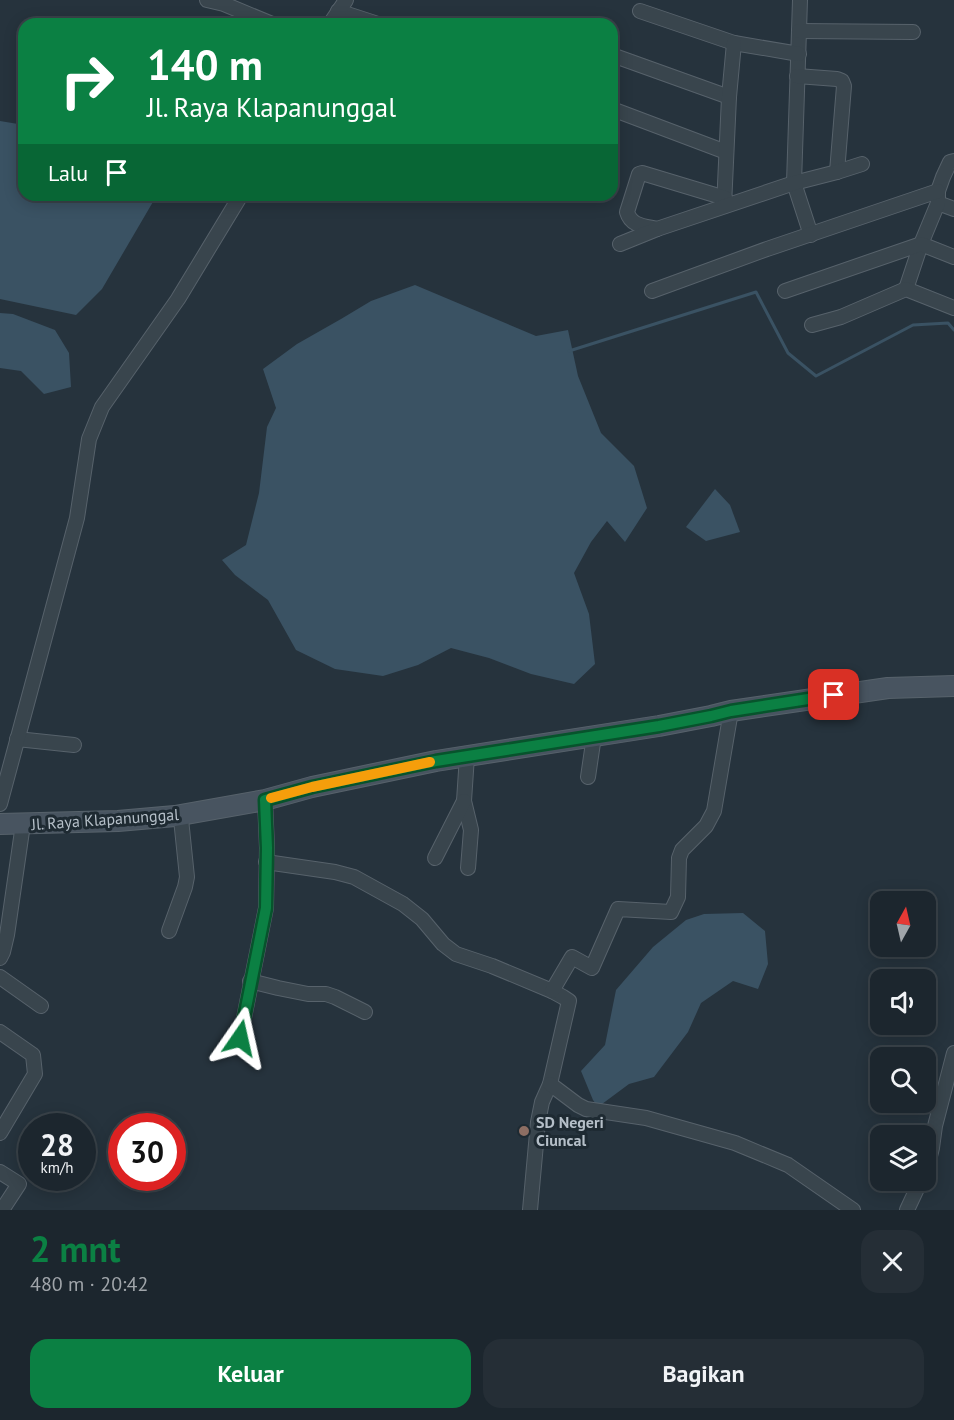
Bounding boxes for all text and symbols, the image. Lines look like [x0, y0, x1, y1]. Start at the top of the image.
text: 140 m [147, 37, 263, 92]
icon: right [48, 42, 126, 120]
text: Jl. Raya Klapanunggal [147, 90, 396, 124]
icon: arrive [100, 156, 133, 189]
text: Lalu [48, 159, 88, 187]
pin [808, 669, 859, 720]
icon: arrive [817, 678, 850, 711]
street label: Jl. Raya Klapanunggal [30, 804, 180, 834]
north arrow [870, 891, 936, 957]
map controls [870, 891, 936, 1191]
button: sound [870, 969, 936, 1035]
position arrow [208, 1006, 272, 1070]
button: search [870, 1047, 936, 1113]
place label: SD Negeri Ciuncal [536, 1112, 604, 1150]
speed limit sign: 30 [108, 1113, 186, 1191]
marker: SD Negeri Ciuncal [517, 1124, 531, 1138]
text: 28 [40, 1125, 74, 1164]
button: layers [870, 1125, 936, 1191]
text: km/h [41, 1158, 73, 1177]
text: 2 mnt [30, 1225, 121, 1272]
button: close [861, 1230, 924, 1293]
text: 480 m · 20:42 [30, 1271, 148, 1297]
button: Keluar [30, 1339, 471, 1408]
button: Bagikan [483, 1339, 924, 1408]

